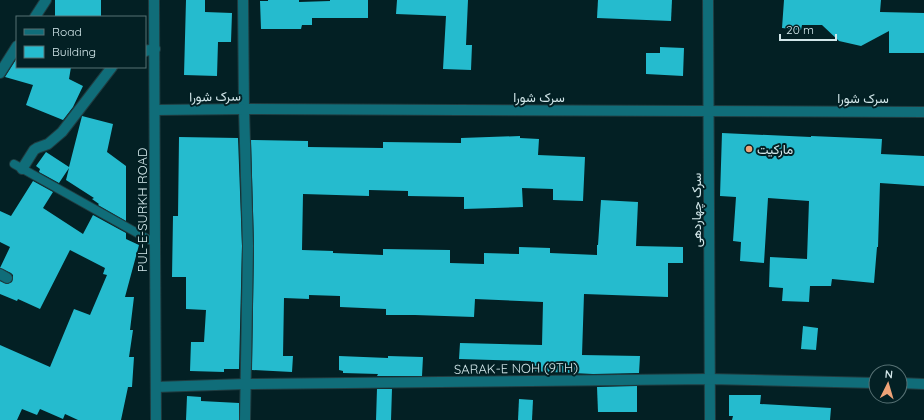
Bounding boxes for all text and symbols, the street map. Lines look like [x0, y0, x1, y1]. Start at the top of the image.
legend [16, 16, 146, 68]
scale bar [780, 16, 836, 42]
text: 20 m [786, 22, 814, 37]
text: Road [52, 24, 82, 39]
text: Building [52, 44, 96, 59]
street label: سرک شورا [189, 88, 241, 105]
street label: سرک شورا [513, 89, 565, 106]
street label: سرک شورا [837, 90, 889, 107]
place label: مارکیت [757, 141, 793, 158]
marker: مارکیت [744, 144, 754, 154]
street label: PUL-E-SURKH ROAD [134, 148, 150, 272]
street label: سرک چهاردهی [688, 173, 706, 247]
street label: SARAK-E NOH (9TH) [454, 359, 578, 377]
north arrow [868, 364, 908, 404]
text: N [884, 367, 894, 381]

